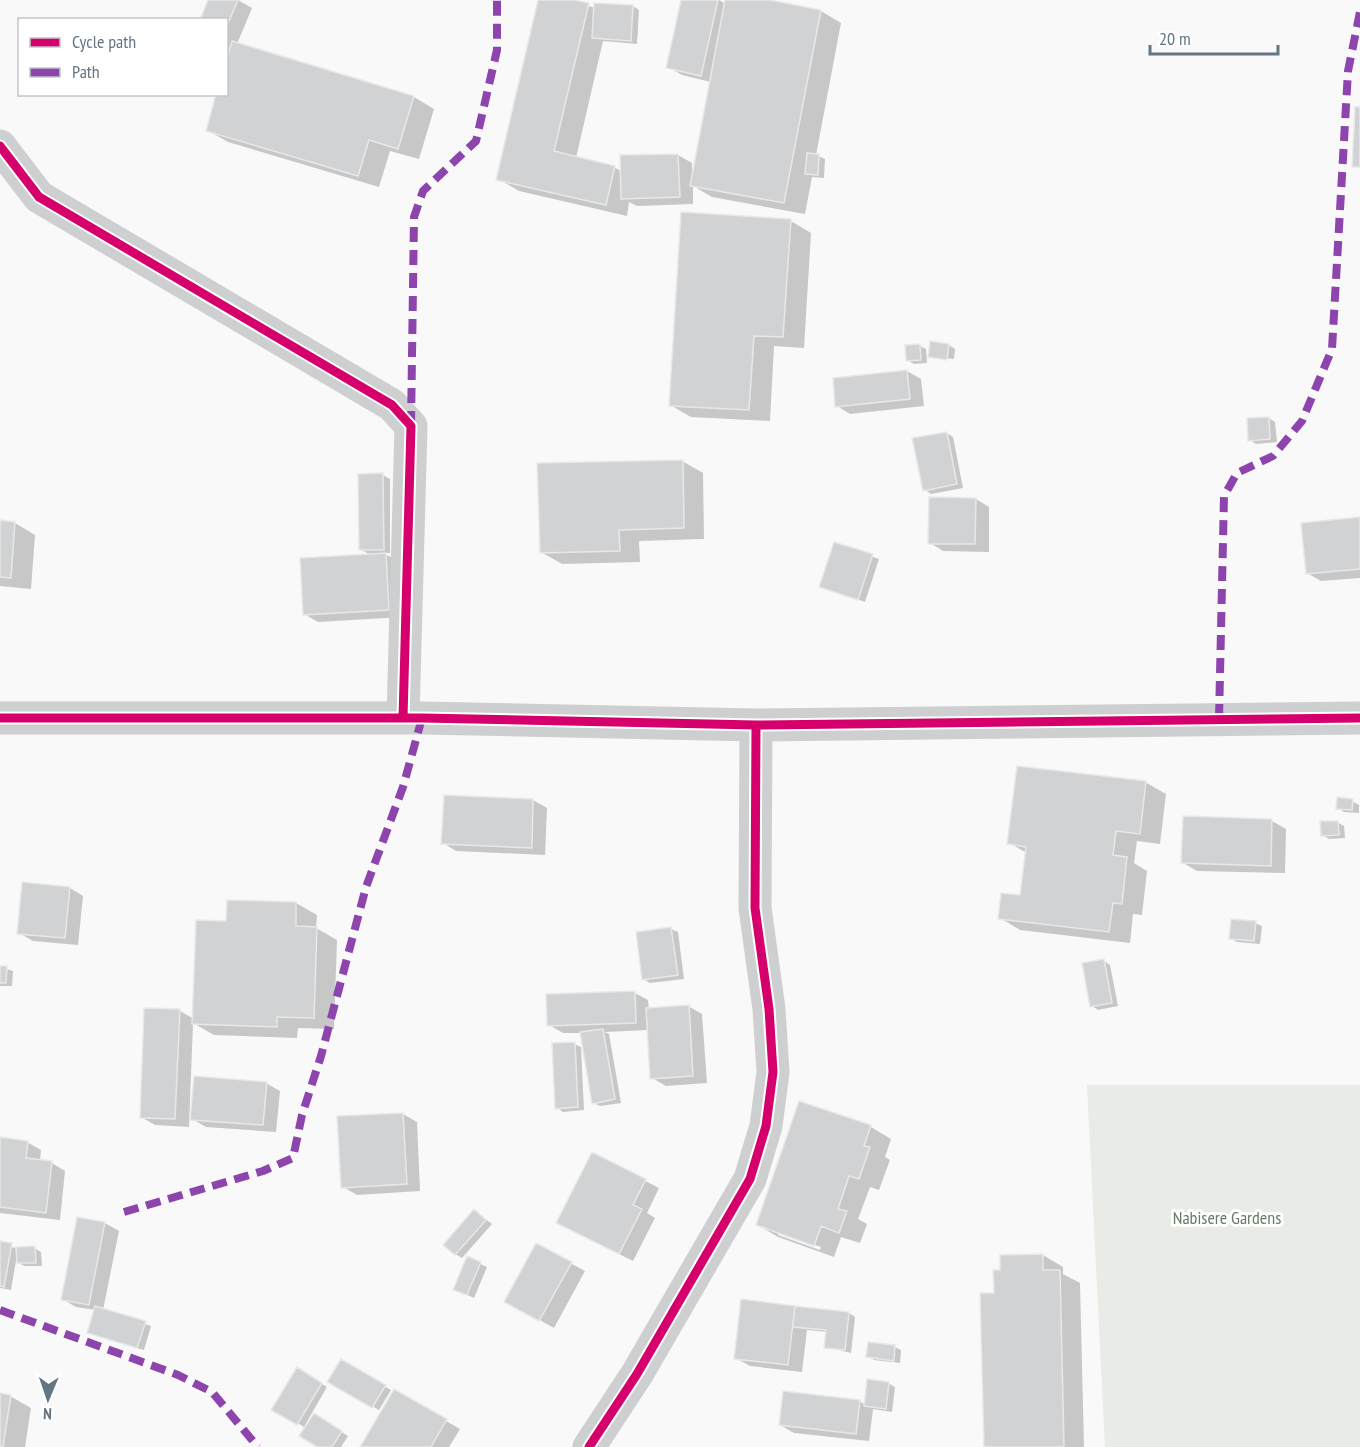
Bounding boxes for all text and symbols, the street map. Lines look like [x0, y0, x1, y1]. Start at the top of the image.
legend [18, 18, 228, 96]
scale bar [1150, 18, 1278, 56]
text: 20 m [1159, 27, 1191, 50]
text: Cycle path [72, 30, 136, 53]
text: Path [72, 60, 100, 83]
park label: Nabisere Gardens [1173, 1206, 1281, 1229]
north arrow [18, 1369, 78, 1429]
text: N [43, 1404, 52, 1424]

